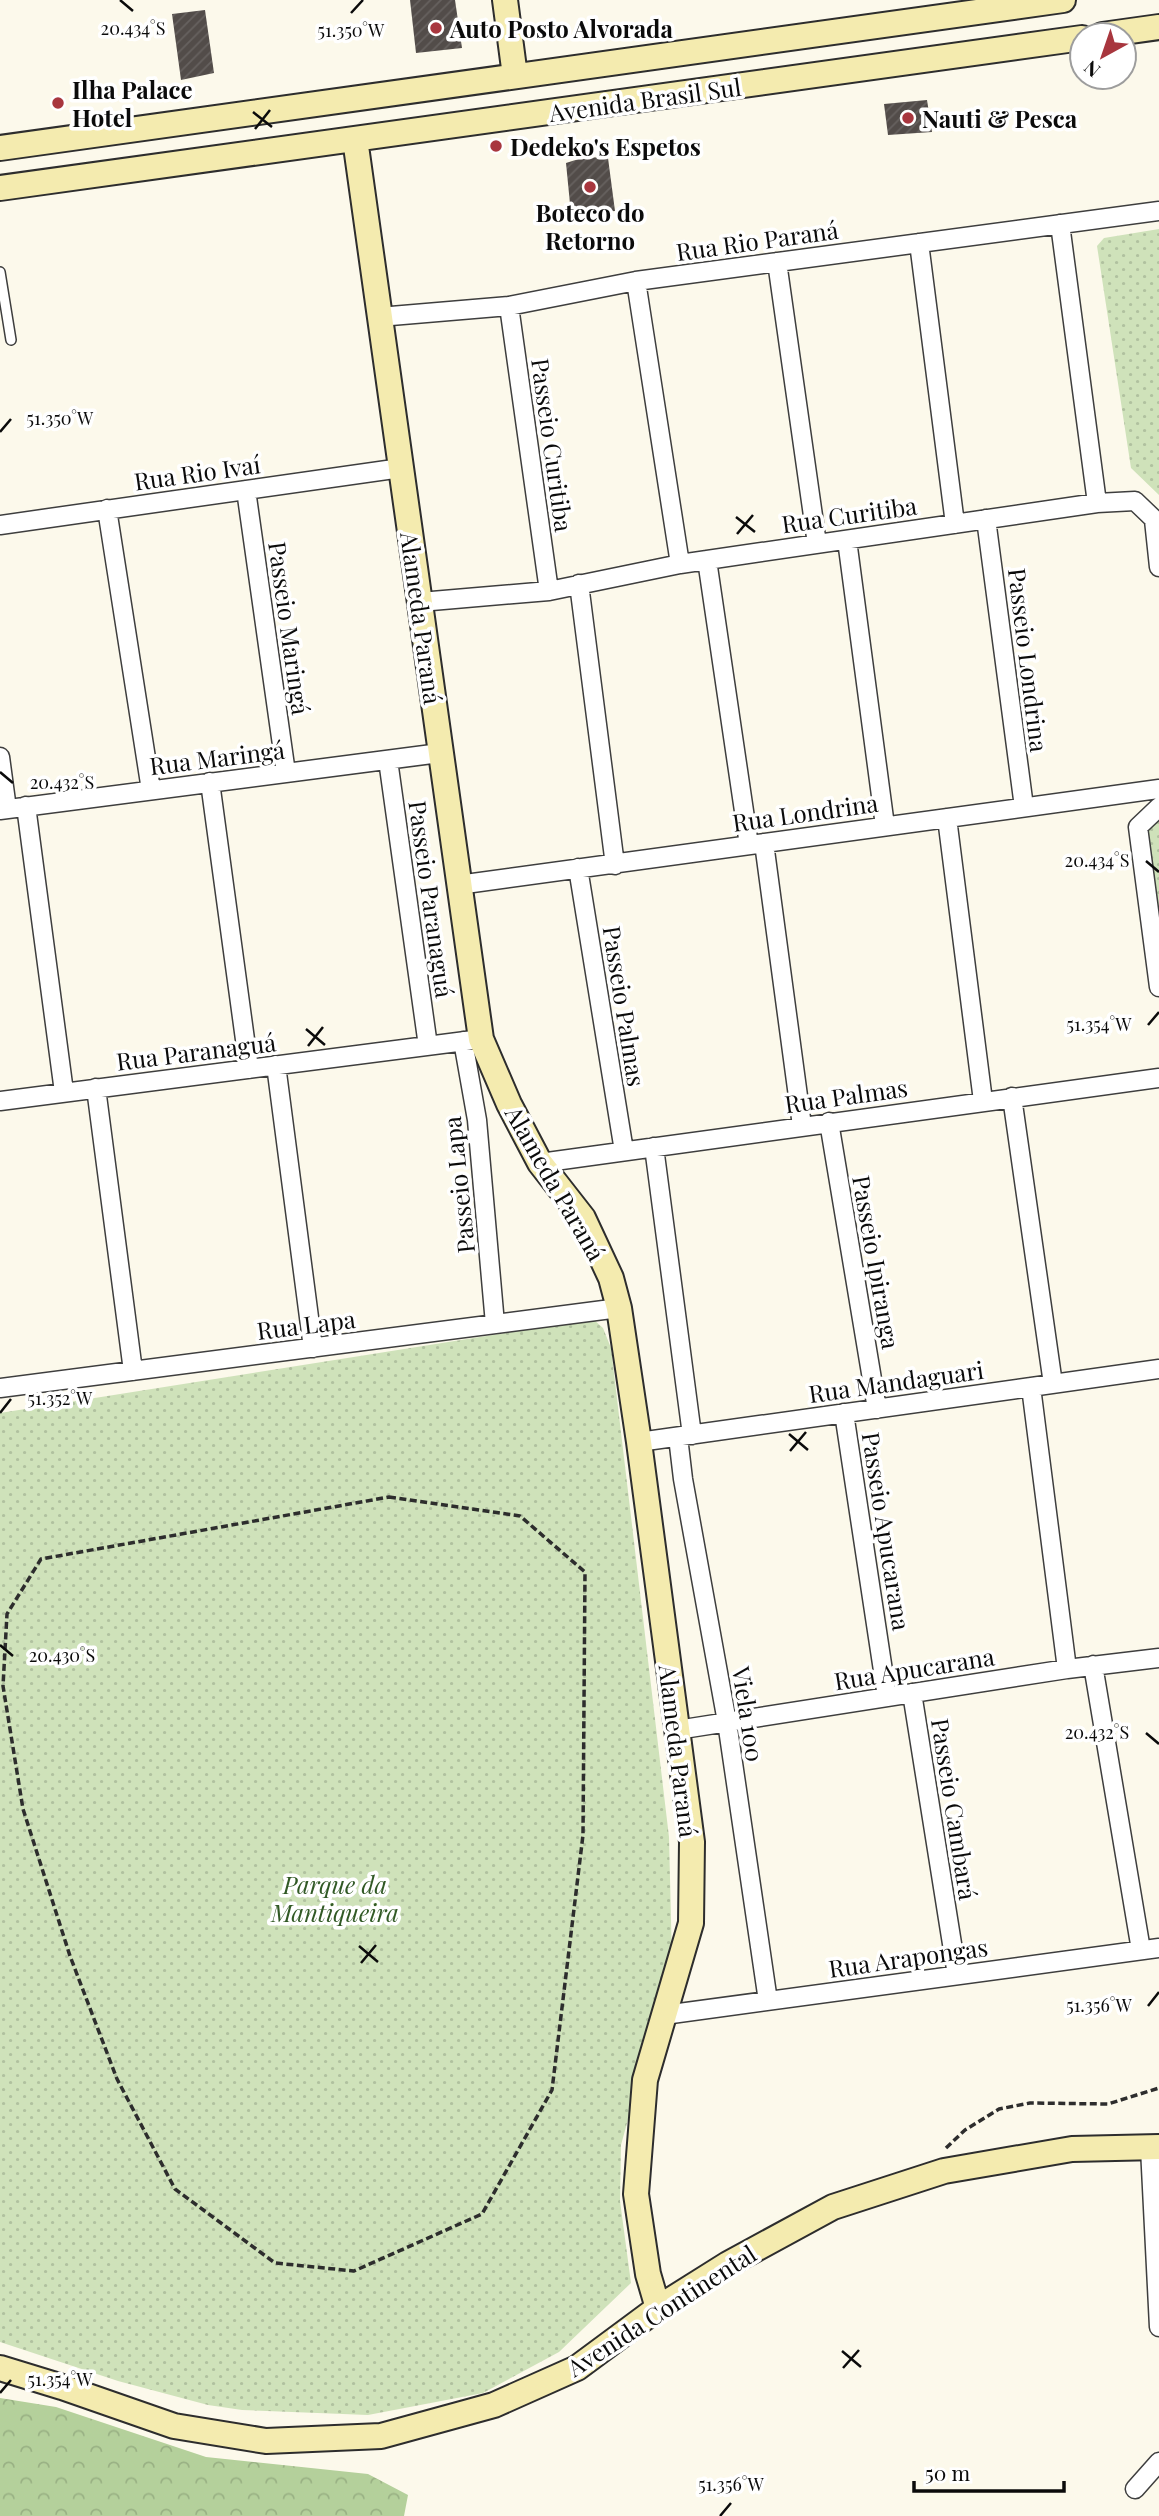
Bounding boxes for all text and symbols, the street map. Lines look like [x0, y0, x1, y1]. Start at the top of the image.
place label: Auto Posto Alvorada [449, 12, 673, 44]
text: 20.434°S [101, 16, 165, 40]
text: 51.350°W [318, 18, 385, 42]
marker: Auto Posto Alvorada [428, 20, 444, 36]
north arrow [1068, 21, 1138, 91]
text: N [1078, 55, 1105, 84]
street label: Avenida Brasil Sul [546, 70, 743, 128]
place label: Ilha Palace Hotel [72, 73, 193, 133]
marker: Ilha Palace Hotel [50, 95, 66, 111]
place label: Nauti & Pesca [922, 102, 1078, 134]
marker: Nauti & Pesca [900, 110, 916, 126]
place label: Dedeko's Espetos [510, 130, 701, 162]
marker: Dedeko's Espetos [488, 138, 504, 154]
marker: Boteco do Retorno [582, 179, 598, 195]
place label: Boteco do Retorno [535, 196, 645, 256]
street label: Rua Rio Paraná [674, 213, 840, 267]
street label: Passeio Curitiba [525, 356, 581, 534]
text: 51.350°W [27, 406, 94, 430]
street label: Rua Rio Ivaí [132, 447, 262, 497]
street label: Rua Curitiba [779, 489, 919, 539]
street label: Alameda Paraná [394, 529, 450, 706]
street label: Passeio Maringá [262, 539, 318, 717]
street label: Passeio Londrina [1002, 566, 1056, 754]
street label: Rua Maringá [148, 733, 287, 781]
text: 20.432°S [30, 770, 94, 794]
street label: Rua Londrina [730, 786, 880, 838]
street label: Passeio Paranaguá [402, 798, 462, 1000]
text: 20.434°S [1065, 848, 1129, 872]
street label: Passeio Palmas [597, 923, 653, 1089]
text: 51.354°W [1067, 1012, 1132, 1036]
street label: Rua Paranaguá [114, 1025, 278, 1077]
street label: Rua Palmas [782, 1071, 910, 1119]
street label: Alameda Paraná [498, 1099, 613, 1266]
street label: Passeio Lapa [435, 1115, 481, 1255]
street label: Passeio Ipiranga [846, 1173, 908, 1351]
street label: Rua Lapa [255, 1302, 357, 1346]
street label: Rua Mandaguari [806, 1353, 986, 1409]
text: 51.352°W [28, 1386, 93, 1410]
street label: Passeio Apucarana [856, 1430, 918, 1632]
street label: Rua Apucarana [832, 1640, 996, 1696]
text: 20.430°S [29, 1643, 95, 1667]
street label: Alameda Paraná [652, 1662, 705, 1839]
street label: Viela 100 [726, 1663, 772, 1764]
street label: Passeio Cambará [925, 1716, 985, 1902]
text: 20.432°S [1065, 1720, 1129, 1744]
park label: Parque da Mantiqueira [270, 1868, 399, 1928]
street label: Rua Arapongas [826, 1930, 990, 1984]
text: 51.356°W [1066, 1993, 1133, 2017]
street label: Avenida Continental [559, 2237, 762, 2384]
text: 51.354°W [28, 2367, 93, 2391]
scale bar [914, 2450, 1064, 2494]
text: 50 m [925, 2458, 971, 2486]
text: 51.356°W [698, 2472, 765, 2496]

